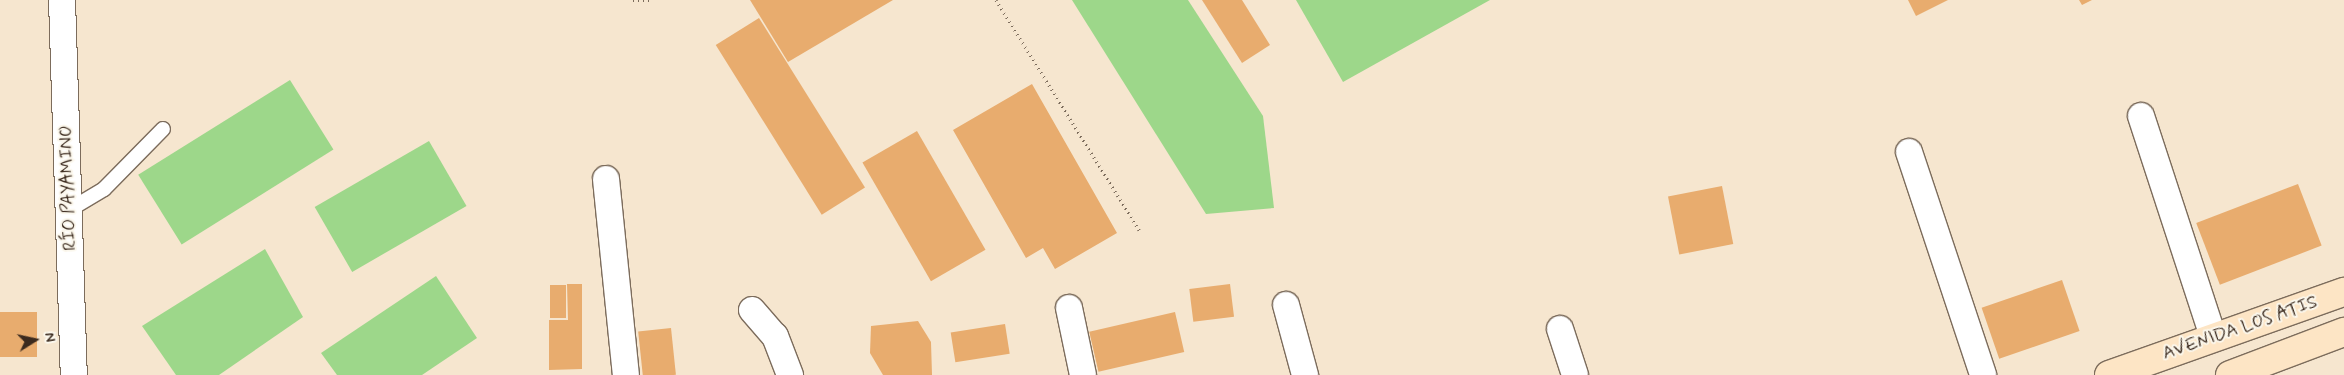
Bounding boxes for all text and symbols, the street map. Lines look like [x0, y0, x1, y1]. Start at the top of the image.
street label: RÍO PAYAMINO [55, 127, 81, 249]
street label: AVENIDA LOS ATIS [2160, 291, 2320, 365]
north arrow [10, 315, 60, 365]
text: N [40, 331, 59, 344]

